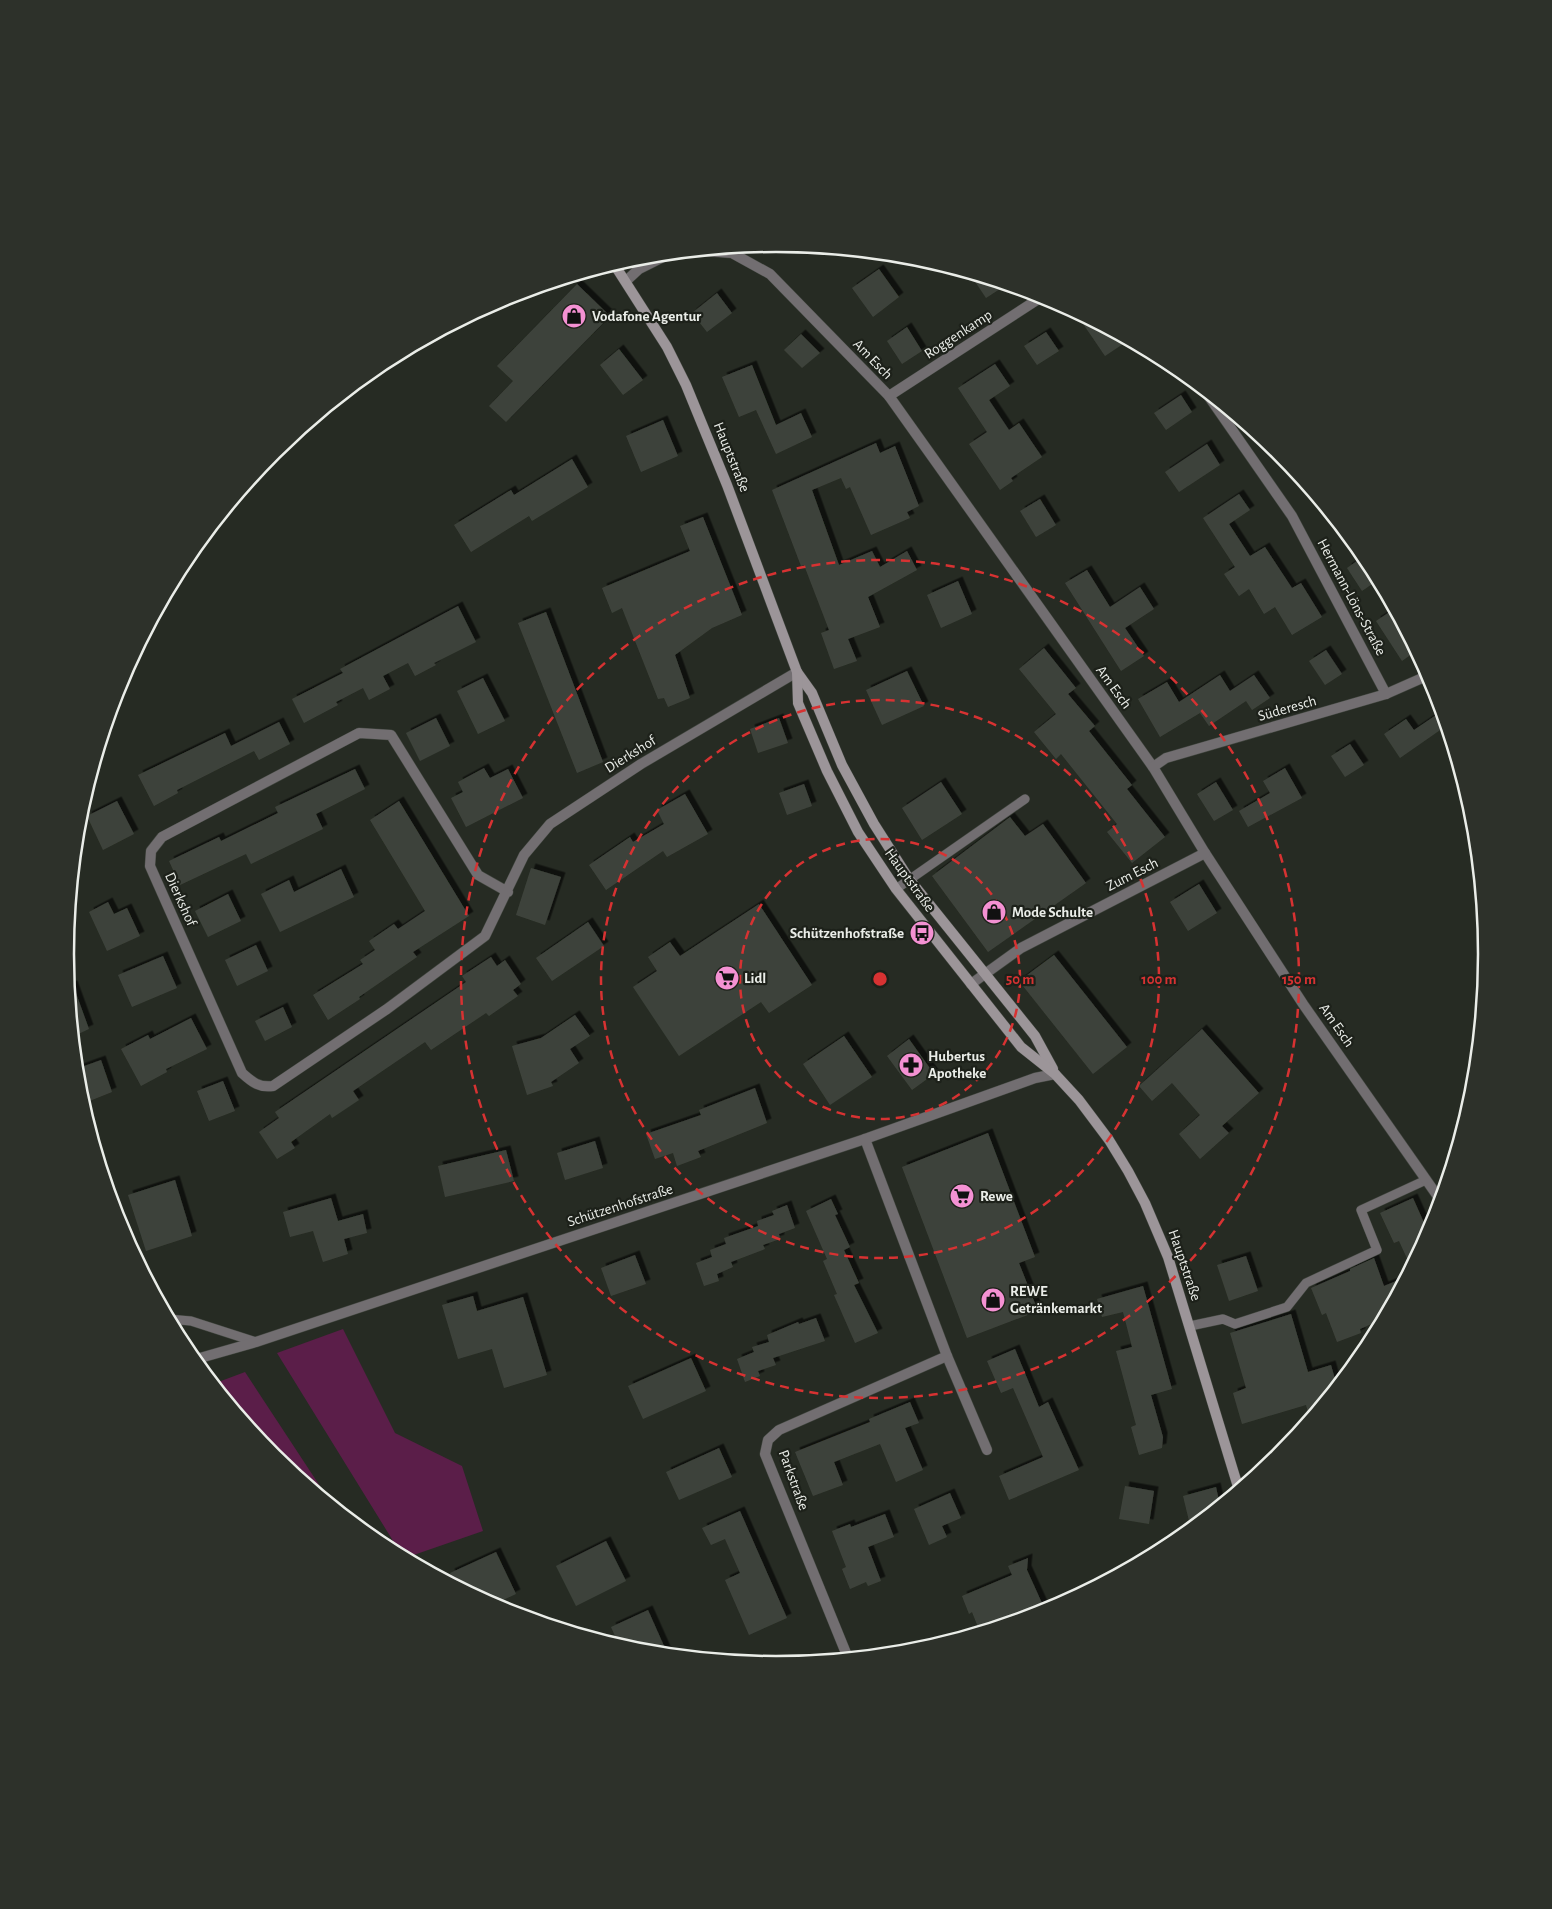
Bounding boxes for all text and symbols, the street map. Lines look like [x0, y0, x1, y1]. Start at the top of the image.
shop icon: Vodafone Agentur [561, 303, 587, 329]
street label: Roggenkamp [922, 307, 995, 362]
place label: Vodafone Agentur [592, 309, 702, 324]
street label: Am Esch [850, 336, 895, 382]
street label: Hauptstraße [711, 420, 752, 494]
street label: Hermann-Löns-Straße [1314, 536, 1389, 658]
street label: Am Esch [1093, 663, 1134, 712]
street label: Süderesch [1256, 693, 1318, 724]
street label: Dierkshof [602, 732, 660, 776]
street label: Hauptstraße [882, 846, 938, 915]
street label: Zum Esch [1104, 855, 1161, 894]
street label: Dierkshof [162, 870, 200, 930]
shop icon: Mode Schulte [981, 899, 1007, 925]
place label: Mode Schulte [1012, 905, 1093, 920]
bus stop icon: Schützenhofstraße [909, 920, 935, 946]
place label: Schützenhofstraße [790, 926, 904, 941]
supermarket icon: Lidl [714, 965, 740, 991]
centre of rings [871, 970, 889, 988]
place label: Lidl [744, 971, 766, 986]
text: 50 m [1006, 972, 1034, 987]
text: 100 m [1141, 972, 1177, 987]
text: 150 m [1282, 972, 1316, 987]
street label: Am Esch [1316, 1001, 1357, 1050]
place label: Hubertus Apotheke [928, 1049, 986, 1081]
pharmacy icon: Hubertus Apotheke [898, 1052, 924, 1078]
street label: Schützenhofstraße [566, 1181, 675, 1230]
supermarket icon: Rewe [949, 1183, 975, 1209]
place label: Rewe [980, 1189, 1013, 1204]
street label: Hauptstraße [1165, 1228, 1204, 1303]
place label: REWE Getränkemarkt [1010, 1284, 1102, 1316]
shop icon: REWE Getränkemarkt [980, 1287, 1006, 1313]
street label: Parkstraße [776, 1448, 811, 1512]

